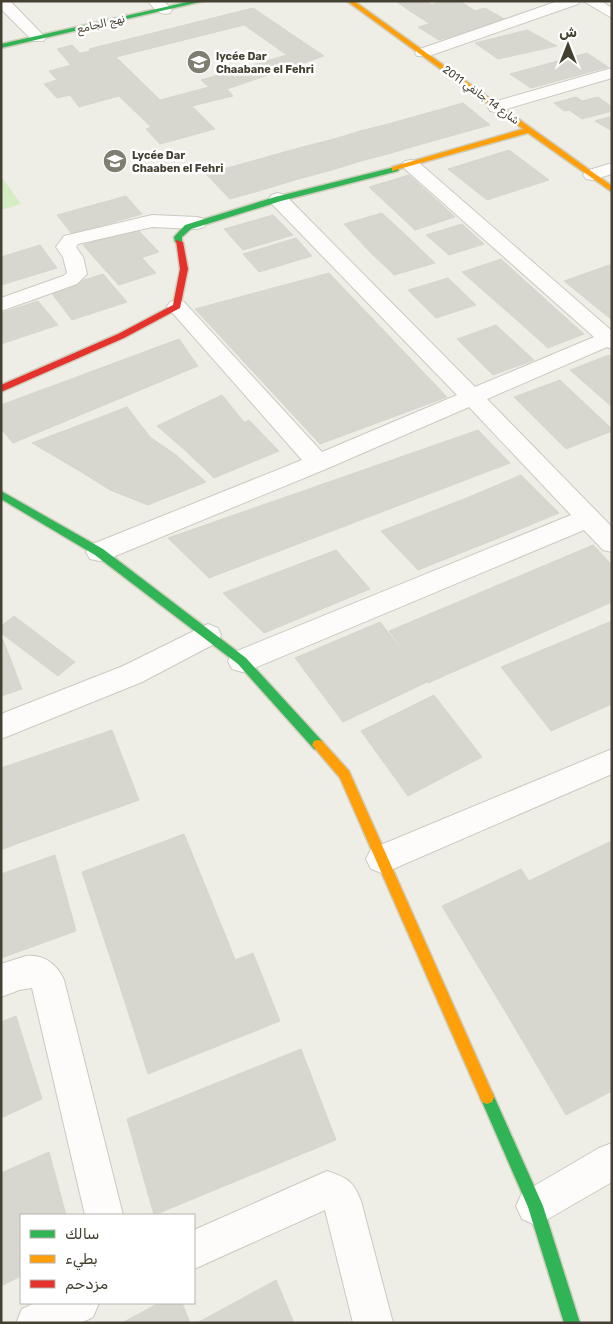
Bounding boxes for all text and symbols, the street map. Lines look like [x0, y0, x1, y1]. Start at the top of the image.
street label: نهج الجامع [76, 12, 127, 38]
north arrow [543, 20, 593, 70]
text: ش [559, 24, 577, 41]
school or university icon: lycée Dar Chaabane el Fehri [186, 49, 212, 75]
place label: lycée Dar Chaabane el Fehri [216, 50, 314, 76]
street label: شارع 14 جانفي 2011 [439, 63, 522, 129]
school or university icon: Lycée Dar Chaaben el Fehri [102, 148, 128, 174]
place label: Lycée Dar Chaaben el Fehri [132, 149, 223, 175]
legend [20, 1214, 195, 1304]
text: سالك [65, 1225, 100, 1243]
text: بطيء [65, 1250, 98, 1271]
text: مزدحم [65, 1275, 108, 1294]

